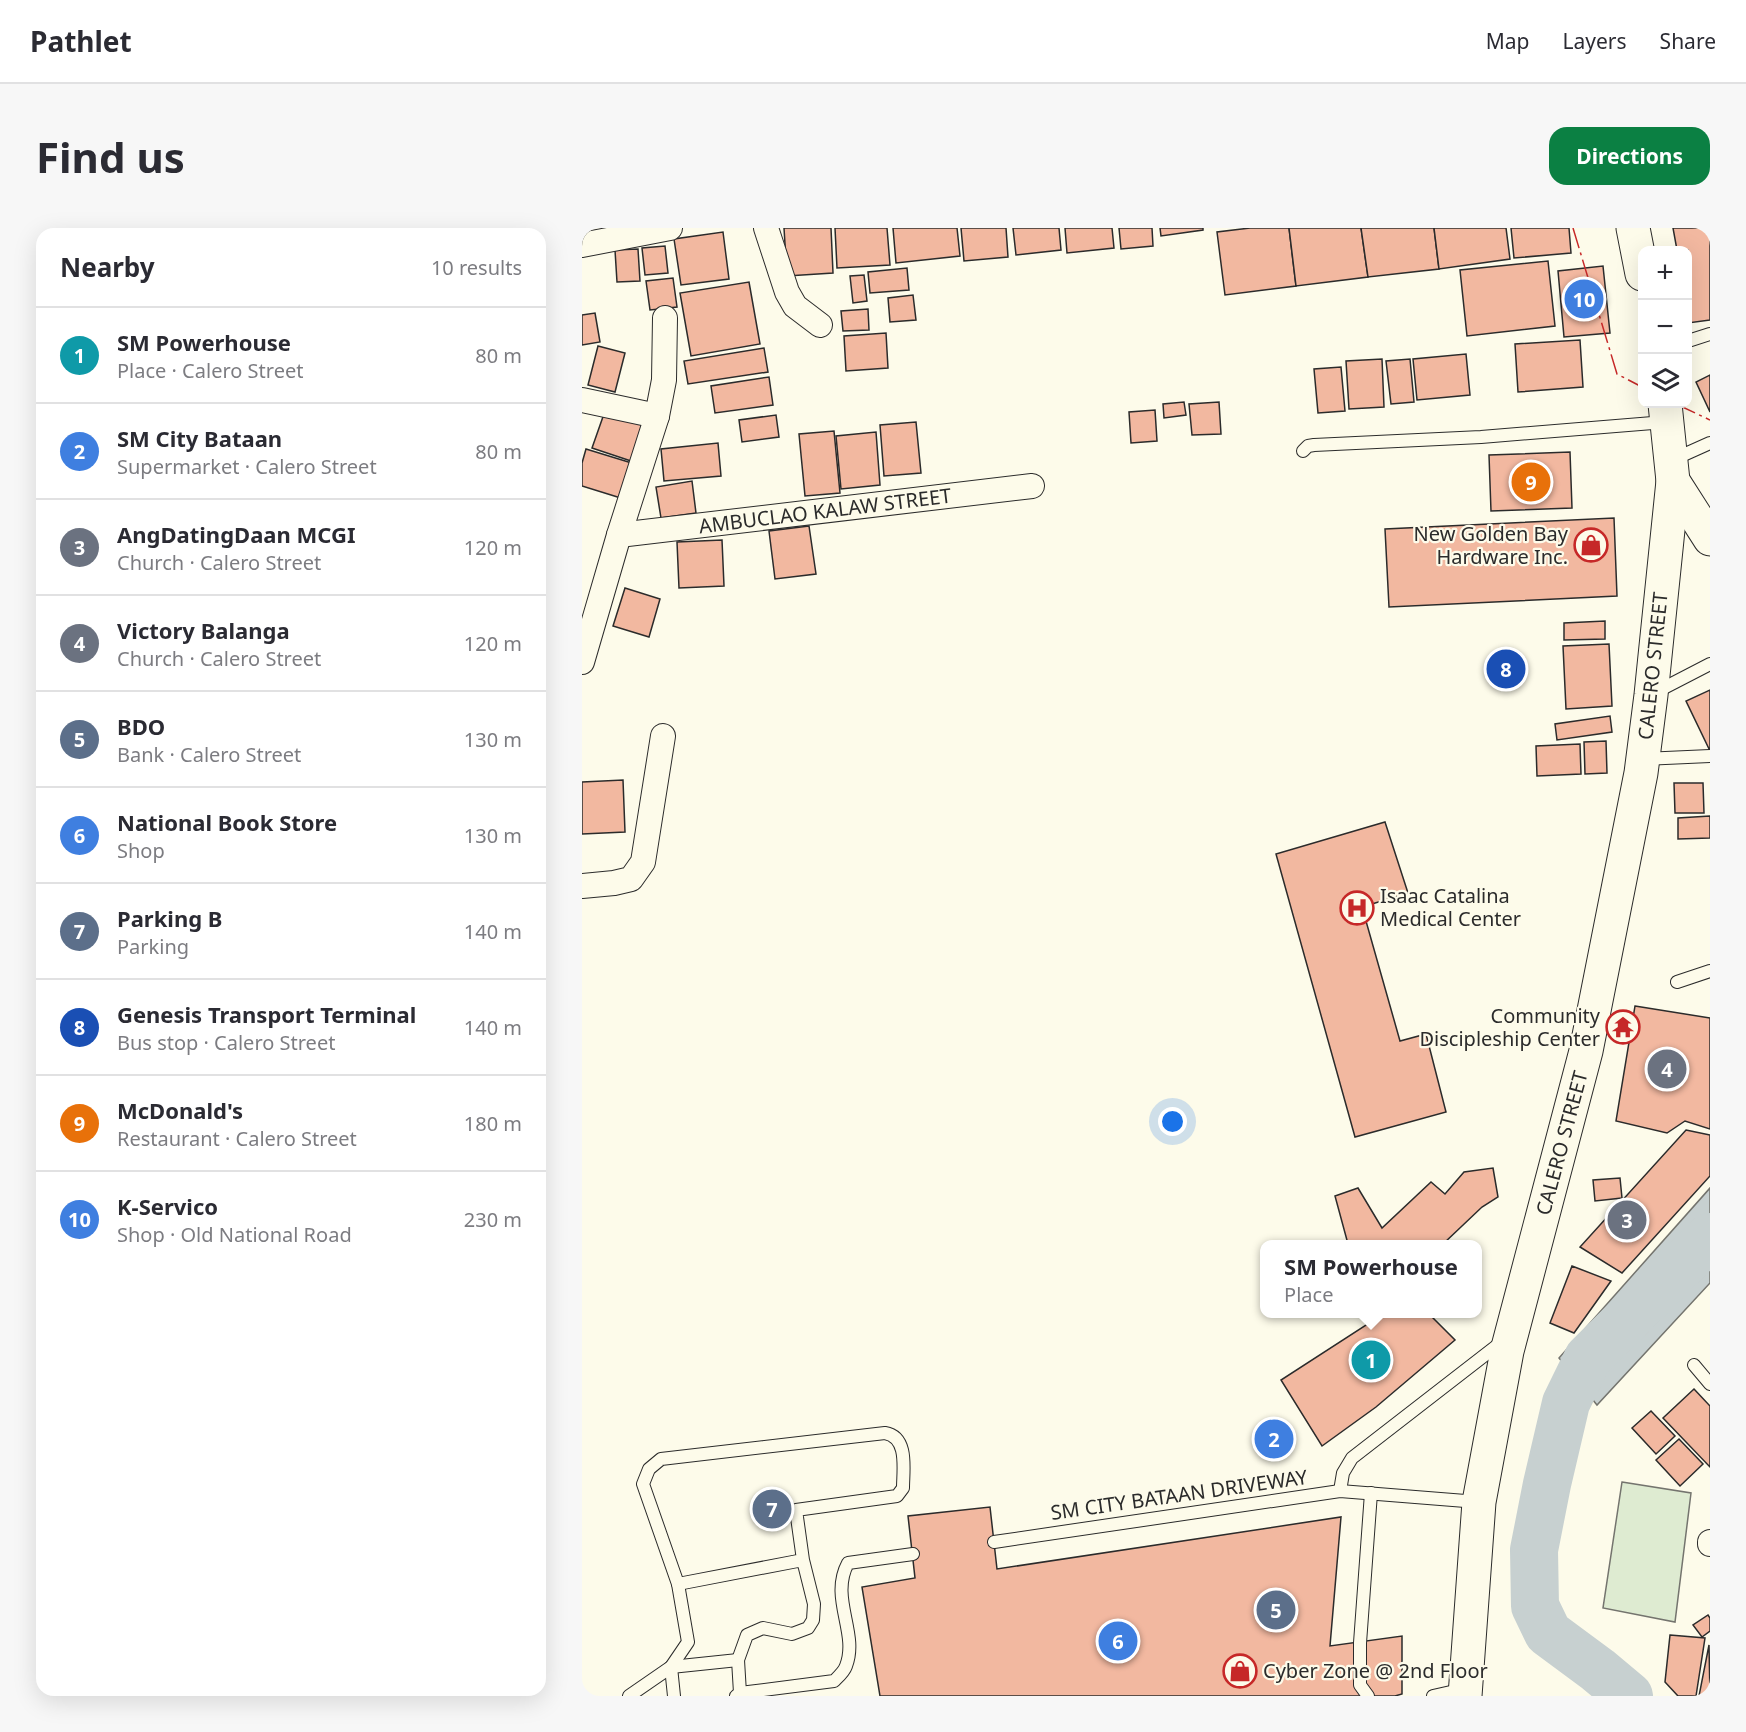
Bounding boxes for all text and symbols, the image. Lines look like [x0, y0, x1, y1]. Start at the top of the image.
text: Pathlet [30, 22, 132, 60]
text: Map [1486, 27, 1530, 55]
text: Layers [1563, 27, 1627, 55]
text: Share [1660, 27, 1716, 55]
button: Directions [1549, 127, 1710, 185]
text: Find us [36, 128, 185, 185]
map controls [1638, 246, 1692, 408]
button: + [1638, 246, 1692, 300]
text: Nearby [60, 249, 155, 285]
text: 10 results [431, 254, 522, 281]
pin: 10 [1564, 276, 1604, 322]
button: − [1638, 300, 1692, 354]
text: SM Powerhouse [117, 327, 291, 357]
text: 1 [74, 342, 85, 369]
text: 80 m [475, 342, 522, 369]
button: layers [1638, 354, 1692, 408]
text: Place · Calero Street [117, 357, 303, 384]
text: SM City Bataan [117, 423, 282, 453]
text: 2 [74, 438, 85, 465]
text: 80 m [475, 438, 522, 465]
text: Supermarket · Calero Street [117, 453, 377, 480]
pin: 9 [1512, 460, 1550, 504]
street label: AMBUCLAO KALAW STREET [697, 482, 953, 539]
text: AngDatingDaan MCGI [117, 519, 355, 549]
place label: New Golden Bay Hardware Inc. [1414, 520, 1569, 570]
shop icon: New Golden Bay Hardware Inc. [1573, 527, 1609, 563]
text: 3 [74, 534, 85, 561]
text: 120 m [464, 534, 522, 561]
text: Church · Calero Street [117, 549, 321, 576]
street label: CALERO STREET [1631, 591, 1674, 741]
text: Victory Balanga [117, 615, 290, 645]
text: 4 [74, 630, 85, 657]
text: 120 m [464, 630, 522, 657]
text: Church · Calero Street [117, 645, 321, 672]
pin: 8 [1486, 646, 1526, 692]
text: BDO [117, 711, 165, 741]
text: 5 [74, 726, 85, 753]
text: 130 m [464, 726, 522, 753]
text: Bank · Calero Street [117, 741, 301, 768]
text: National Book Store [117, 807, 337, 837]
text: 6 [74, 822, 85, 849]
text: 130 m [464, 822, 522, 849]
text: Shop [117, 837, 165, 864]
place label: Isaac Catalina Medical Center [1380, 882, 1521, 932]
hospital icon: Isaac Catalina Medical Center [1339, 890, 1375, 926]
text: Parking B [117, 903, 222, 933]
text: 7 [74, 918, 85, 945]
text: 140 m [464, 918, 522, 945]
text: Parking [117, 933, 189, 960]
text: Genesis Transport Terminal [117, 999, 416, 1029]
place label: Community Discipleship Center [1420, 1002, 1601, 1052]
temple icon: Community Discipleship Center [1605, 1009, 1641, 1045]
text: 8 [74, 1014, 85, 1041]
text: 140 m [464, 1014, 522, 1041]
text: Bus stop · Calero Street [117, 1029, 335, 1056]
pin: 4 [1648, 1046, 1686, 1092]
street label: CALERO STREET [1529, 1068, 1594, 1218]
text: McDonald's [117, 1095, 243, 1125]
your location [1158, 1107, 1187, 1136]
text: 9 [74, 1110, 85, 1137]
text: 180 m [464, 1110, 522, 1137]
text: Restaurant · Calero Street [117, 1125, 357, 1152]
text: K-Servico [117, 1191, 218, 1221]
pin: 3 [1608, 1198, 1646, 1242]
text: 10 [68, 1206, 91, 1233]
text: 230 m [464, 1206, 522, 1233]
text: Shop · Old National Road [117, 1221, 352, 1248]
popup [1260, 1240, 1482, 1318]
text: SM Powerhouse [1284, 1251, 1458, 1281]
text: Place [1284, 1281, 1333, 1308]
pin: 1 [1352, 1338, 1390, 1382]
pin: 2 [1254, 1416, 1294, 1462]
street label: SM CITY BATAAN DRIVEWAY [1049, 1463, 1310, 1526]
pin: 7 [752, 1486, 792, 1532]
pin: 5 [1256, 1588, 1296, 1632]
pin: 6 [1098, 1618, 1138, 1664]
shop icon: Cyber Zone @ 2nd Floor [1222, 1653, 1258, 1689]
place label: Cyber Zone @ 2nd Floor [1263, 1657, 1488, 1684]

